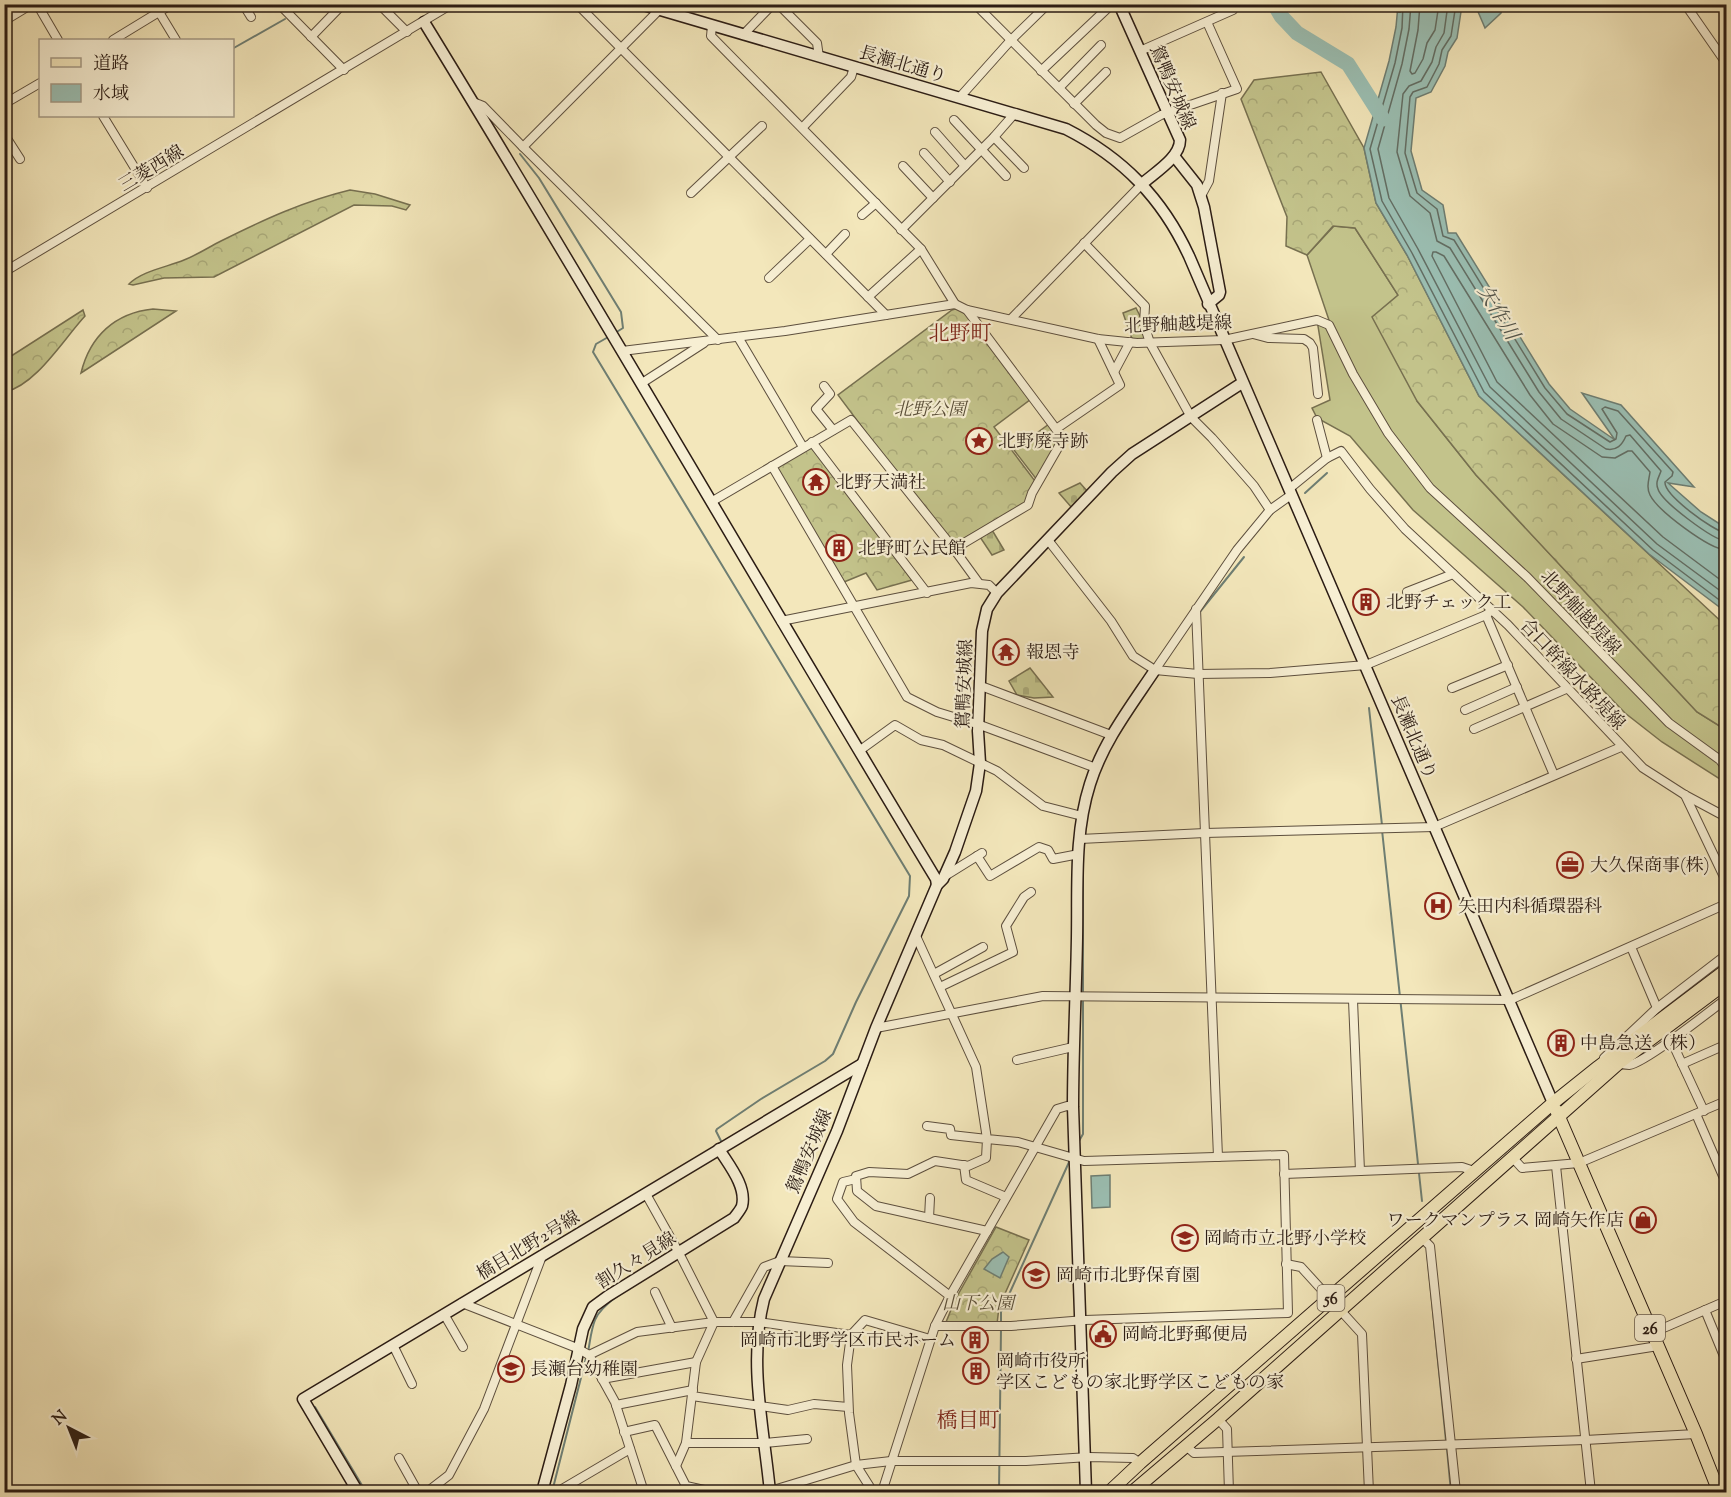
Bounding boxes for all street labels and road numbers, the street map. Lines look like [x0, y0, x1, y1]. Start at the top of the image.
street label: 長瀬北通り [856, 41, 949, 91]
street label: 鴛鴨安城線 [1142, 41, 1201, 134]
street label: 三菱西線 [114, 140, 190, 199]
street label: 北野舳越堤線 [1124, 311, 1232, 341]
street label: 北野舳越堤線 [1533, 565, 1626, 662]
street label: 合口幹線水路堤線 [1513, 614, 1630, 737]
street label: 鴛鴨安城線 [951, 639, 981, 729]
street label: 長瀬北通り [1383, 691, 1442, 784]
street label: 鴛鴨安城線 [781, 1105, 840, 1198]
street label: 橋目北野2号線 [472, 1206, 586, 1288]
street label: 割久々見線 [592, 1227, 682, 1297]
road number: 56 [1318, 1285, 1344, 1311]
road number: 26 [1635, 1315, 1665, 1341]

